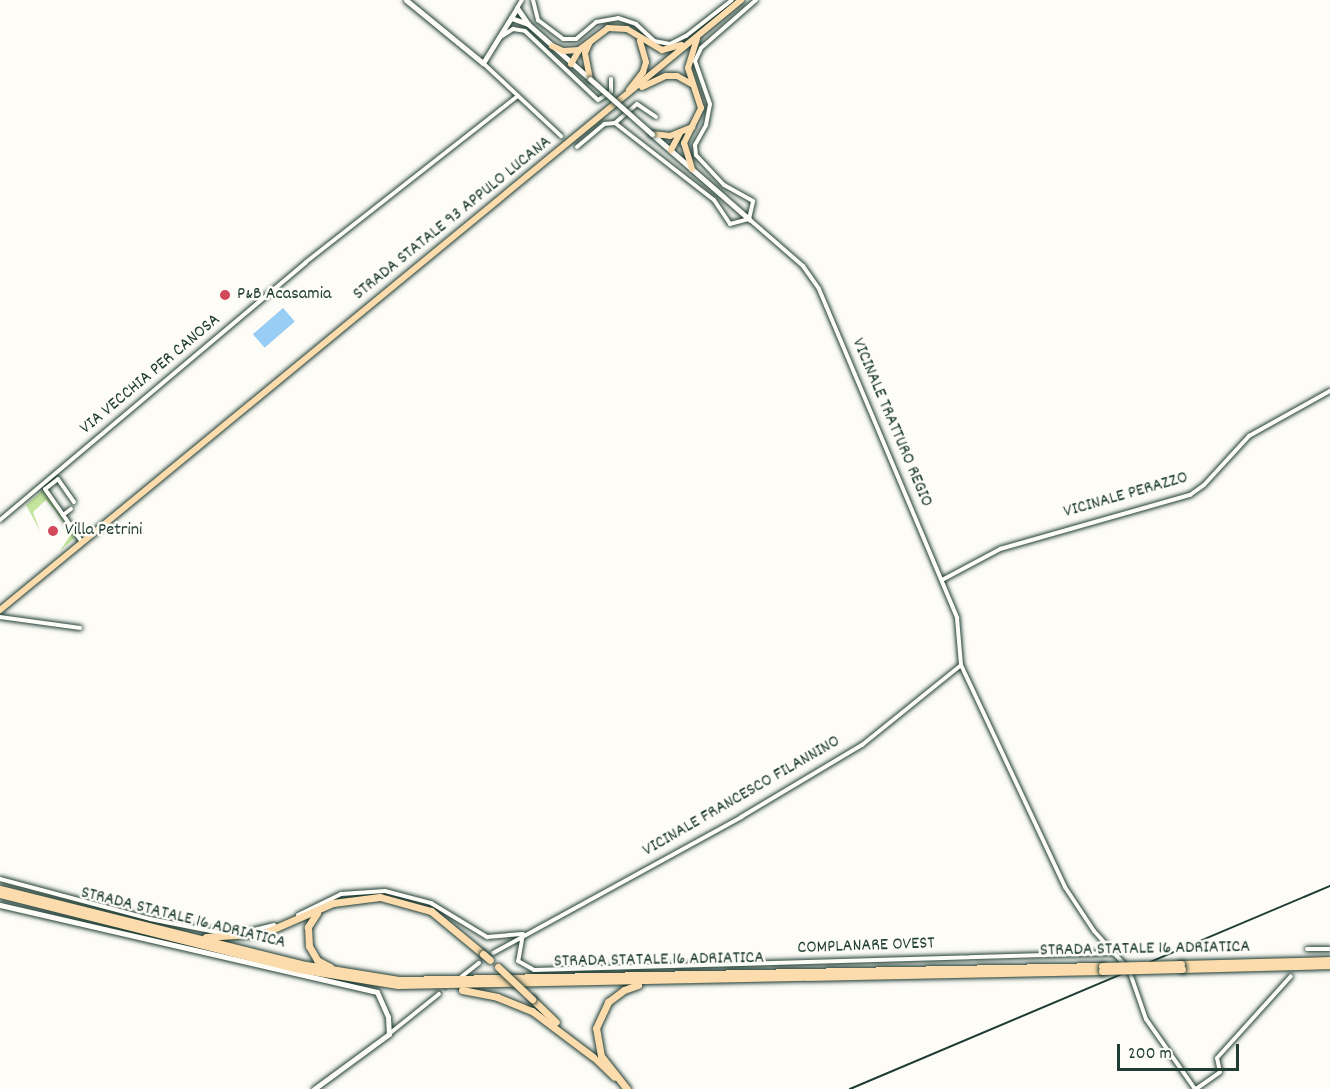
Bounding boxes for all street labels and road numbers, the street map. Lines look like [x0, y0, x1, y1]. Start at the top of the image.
street label: STRADA STATALE 93 APPULO LUCANA [349, 132, 557, 306]
street label: VIA VECCHIA PER CANOSA [76, 310, 226, 440]
street label: VICINALE TRATTURO REGIO [846, 335, 936, 511]
street label: VICINALE PERAZZO [1061, 468, 1191, 524]
street label: VICINALE FRANCESCO FILANNINO [639, 732, 845, 862]
street label: STRADA STATALE 16 ADRIATICA [78, 883, 288, 955]
street label: COMPLANARE OVEST [797, 934, 935, 960]
street label: STRADA STATALE 16 ADRIATICA [1040, 937, 1250, 963]
street label: STRADA STATALE 16 ADRIATICA [554, 948, 764, 974]

